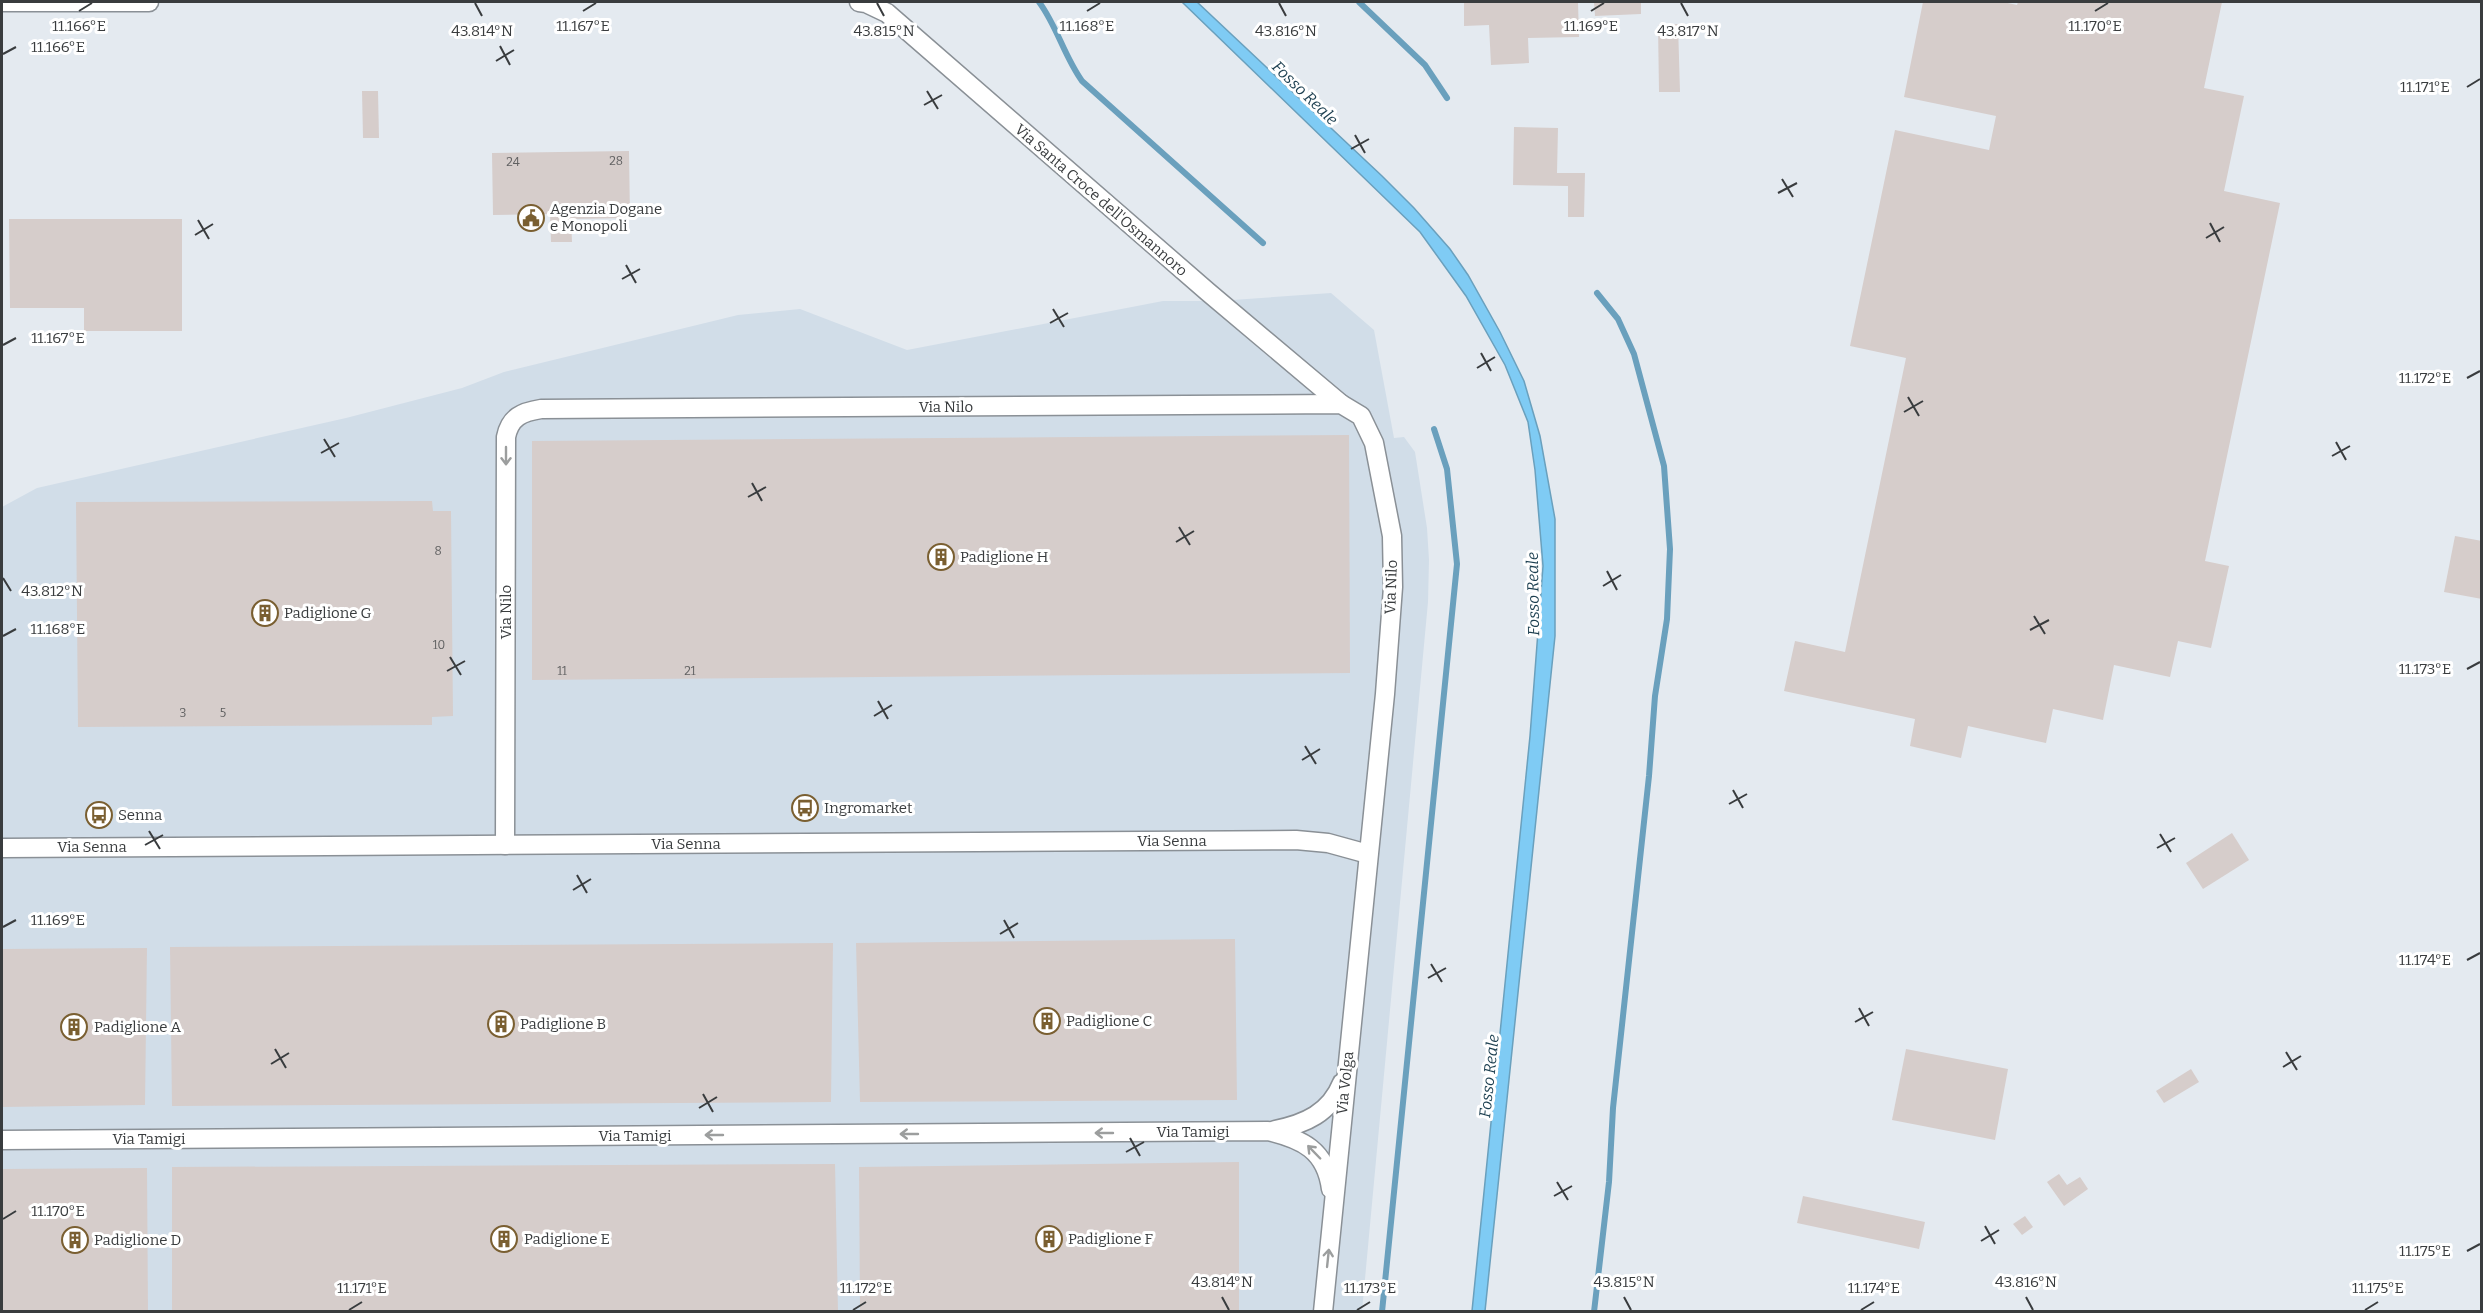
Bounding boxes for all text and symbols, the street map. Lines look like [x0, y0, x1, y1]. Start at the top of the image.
text: 11.166°E [52, 17, 106, 35]
text: 11.167°E [556, 17, 610, 35]
text: 11.168°E [1060, 17, 1114, 35]
text: 11.169°E [1564, 17, 1618, 35]
text: 11.170°E [2068, 17, 2122, 35]
text: 43.814°N [451, 22, 513, 40]
text: 43.815°N [853, 22, 915, 40]
text: 43.816°N [1255, 22, 1317, 40]
text: 43.817°N [1657, 22, 1719, 40]
text: 11.166°E [31, 38, 85, 56]
water label: Fosso Reale [1268, 57, 1342, 129]
text: 11.171°E [2400, 78, 2450, 96]
street label: Via Santa Croce dell'Osmannoro [1011, 120, 1191, 280]
house number: 28 [609, 154, 623, 168]
house number: 24 [506, 155, 520, 169]
place label: Agenzia Dogane e Monopoli [550, 200, 662, 235]
public building icon: Agenzia Dogane e Monopoli [516, 203, 546, 233]
text: 11.167°E [31, 329, 85, 347]
text: 11.172°E [2399, 369, 2451, 387]
street label: Via Nilo [919, 398, 973, 416]
one-way arrow [500, 446, 512, 466]
building icon: Padiglione H [926, 542, 956, 572]
house number: 8 [434, 544, 442, 558]
place label: Padiglione H [960, 548, 1048, 566]
water label: Fosso Reale [1523, 552, 1543, 636]
street label: Via Nilo [1381, 559, 1401, 615]
text: 43.812°N [21, 582, 83, 600]
street label: Via Nilo [497, 585, 515, 639]
building icon: Padiglione G [250, 598, 280, 628]
place label: Padiglione G [284, 604, 372, 622]
text: 11.168°E [31, 620, 85, 638]
house number: 10 [433, 638, 445, 652]
text: 11.173°E [2399, 660, 2451, 678]
house number: 11 [557, 664, 567, 678]
house number: 21 [684, 664, 696, 678]
house number: 3 [180, 706, 187, 720]
house number: 5 [220, 706, 226, 720]
bus stop icon: Ingromarket [790, 793, 820, 823]
place label: Ingromarket [824, 799, 913, 817]
bus stop icon: Senna [84, 800, 114, 830]
place label: Senna [118, 806, 162, 824]
street label: Via Senna [1137, 832, 1207, 850]
street label: Via Senna [651, 835, 721, 853]
street label: Via Senna [57, 838, 127, 856]
text: 11.169°E [31, 911, 85, 929]
text: 11.174°E [2399, 951, 2451, 969]
building icon: Padiglione C [1032, 1006, 1062, 1036]
building icon: Padiglione B [486, 1009, 516, 1039]
building icon: Padiglione A [59, 1012, 89, 1042]
place label: Padiglione C [1066, 1012, 1152, 1030]
place label: Padiglione B [520, 1015, 606, 1033]
place label: Padiglione A [94, 1018, 181, 1036]
water label: Fosso Reale [1475, 1033, 1503, 1119]
street label: Via Volga [1333, 1050, 1357, 1116]
street label: Via Tamigi [1157, 1123, 1230, 1141]
street label: Via Tamigi [599, 1127, 672, 1145]
one-way arrow [1094, 1127, 1114, 1139]
one-way arrow [899, 1128, 919, 1140]
one-way arrow [704, 1129, 724, 1141]
street label: Via Tamigi [113, 1130, 186, 1148]
one-way arrow [1306, 1145, 1321, 1159]
text: 11.170°E [31, 1202, 85, 1220]
building icon: Padiglione E [489, 1224, 519, 1254]
building icon: Padiglione F [1034, 1224, 1064, 1254]
building icon: Padiglione D [60, 1225, 90, 1255]
place label: Padiglione E [524, 1230, 610, 1248]
place label: Padiglione F [1068, 1230, 1153, 1248]
place label: Padiglione D [94, 1231, 181, 1249]
text: 11.175°E [2399, 1242, 2451, 1260]
one-way arrow [1323, 1249, 1334, 1269]
text: 43.814°N [1191, 1273, 1253, 1291]
text: 43.815°N [1593, 1273, 1655, 1291]
text: 43.816°N [1995, 1273, 2057, 1291]
text: 11.171°E [337, 1279, 387, 1297]
text: 11.172°E [840, 1279, 892, 1297]
text: 11.173°E [1344, 1279, 1396, 1297]
text: 11.174°E [1848, 1279, 1900, 1297]
text: 11.175°E [2352, 1279, 2404, 1297]

